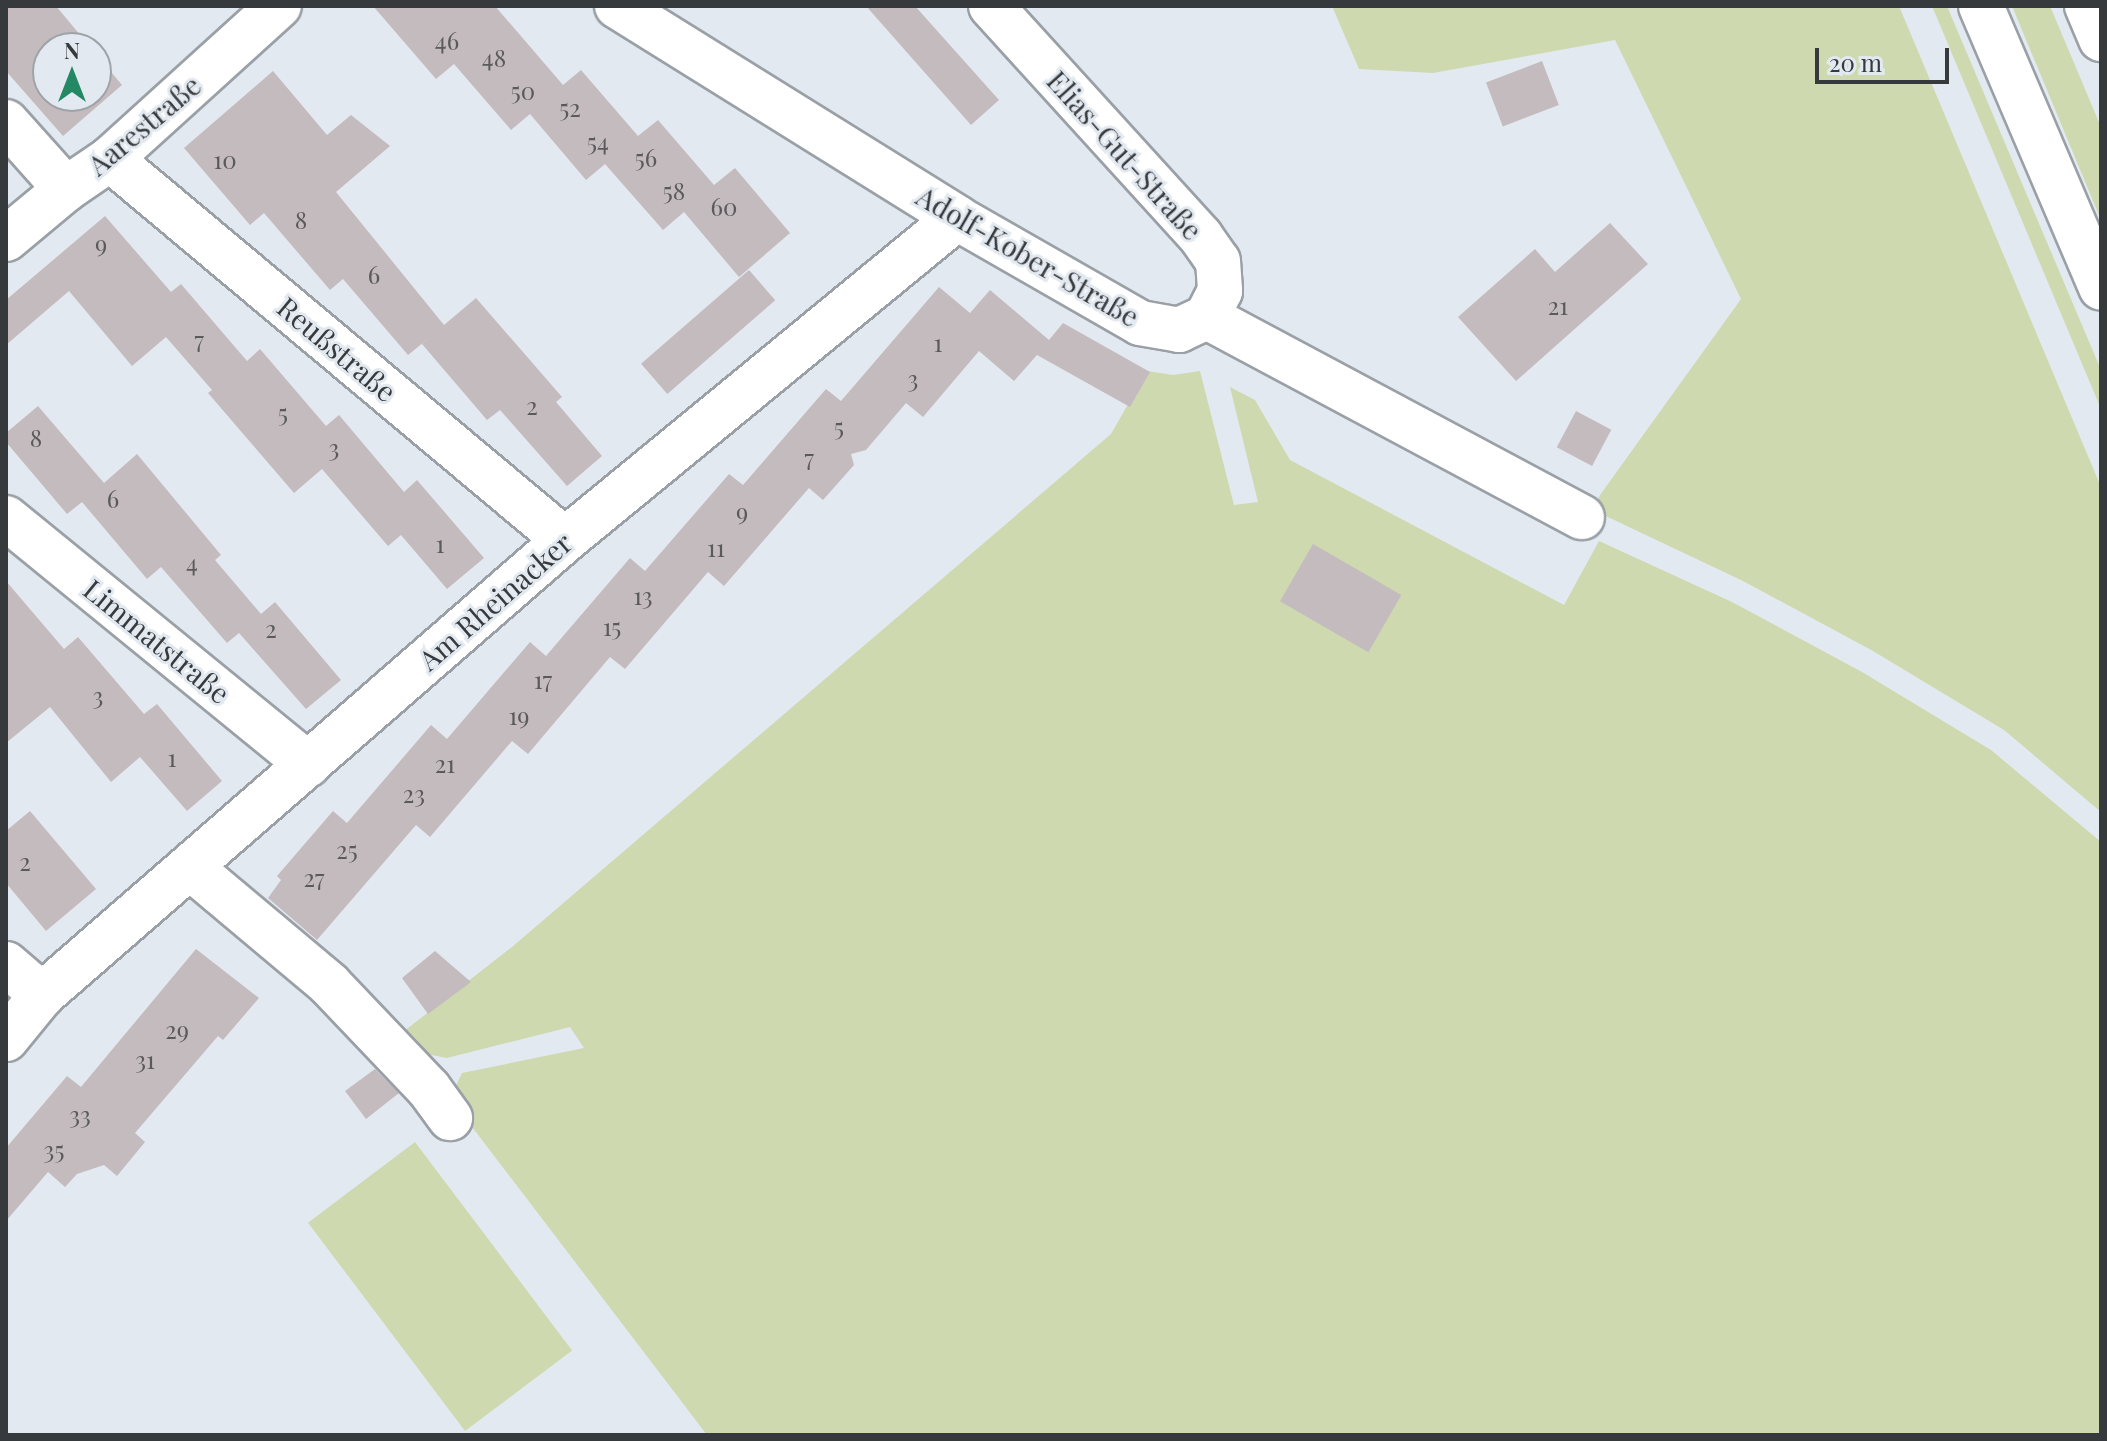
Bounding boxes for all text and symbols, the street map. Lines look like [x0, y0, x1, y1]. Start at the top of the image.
house number: 46 [435, 27, 459, 55]
north arrow [32, 32, 112, 112]
scale bar [1819, 32, 1953, 82]
text: N [64, 35, 80, 65]
house number: 48 [482, 44, 506, 72]
text: 20 m [1829, 46, 1882, 78]
street label: Elias-Gut-Straße [1040, 64, 1210, 246]
street label: Aarestraße [81, 68, 207, 182]
house number: 50 [511, 77, 535, 105]
house number: 52 [559, 94, 581, 122]
house number: 54 [587, 128, 609, 156]
house number: 56 [635, 144, 657, 172]
house number: 10 [213, 146, 237, 174]
house number: 58 [663, 177, 685, 205]
street label: Adolf-Kober-Straße [911, 179, 1145, 333]
house number: 60 [711, 193, 737, 221]
house number: 8 [295, 206, 307, 234]
house number: 9 [95, 230, 107, 258]
house number: 6 [368, 261, 380, 289]
street label: Reußstraße [271, 290, 403, 408]
house number: 21 [1548, 292, 1568, 320]
house number: 7 [194, 326, 204, 354]
house number: 1 [934, 329, 942, 357]
house number: 3 [908, 365, 918, 393]
house number: 2 [526, 392, 538, 420]
house number: 5 [278, 399, 288, 427]
house number: 5 [834, 413, 844, 441]
house number: 8 [30, 424, 42, 452]
house number: 3 [329, 434, 339, 462]
house number: 7 [804, 444, 814, 472]
house number: 6 [107, 485, 119, 513]
house number: 9 [736, 498, 748, 526]
street label: Am Rheinacker [412, 525, 578, 677]
house number: 1 [436, 530, 444, 558]
house number: 11 [707, 534, 725, 562]
house number: 4 [186, 549, 198, 577]
street label: Limmatstraße [77, 572, 237, 710]
house number: 13 [633, 582, 653, 610]
house number: 15 [603, 613, 621, 641]
house number: 2 [265, 615, 277, 643]
house number: 17 [534, 666, 552, 694]
house number: 3 [93, 682, 103, 710]
house number: 19 [508, 702, 530, 730]
house number: 1 [168, 744, 176, 772]
house number: 21 [435, 750, 455, 778]
house number: 23 [403, 780, 425, 808]
house number: 25 [336, 836, 358, 864]
house number: 2 [19, 848, 31, 876]
house number: 27 [303, 864, 325, 892]
house number: 29 [165, 1016, 189, 1044]
house number: 31 [135, 1046, 155, 1074]
house number: 33 [69, 1101, 91, 1129]
house number: 35 [44, 1136, 64, 1164]

